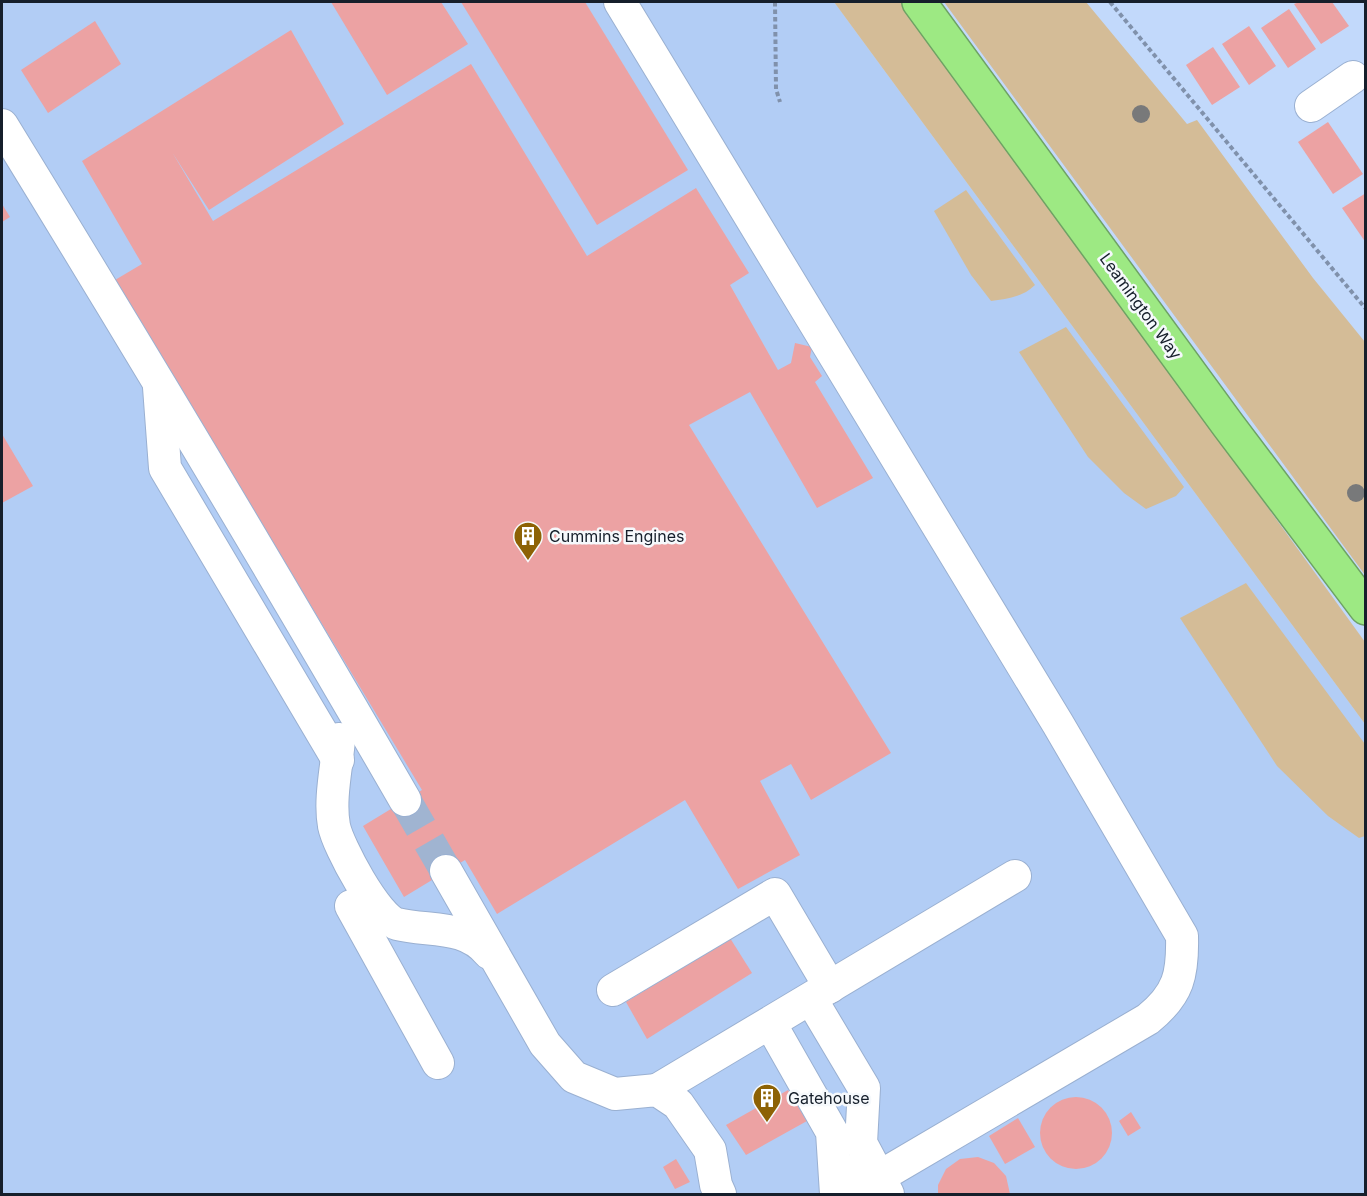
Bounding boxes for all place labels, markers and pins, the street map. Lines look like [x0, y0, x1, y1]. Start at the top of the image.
building icon: Cummins Engines [512, 520, 544, 562]
place label: Cummins Engines [549, 526, 684, 546]
building icon: Gatehouse [751, 1082, 783, 1124]
place label: Gatehouse [788, 1088, 870, 1108]

